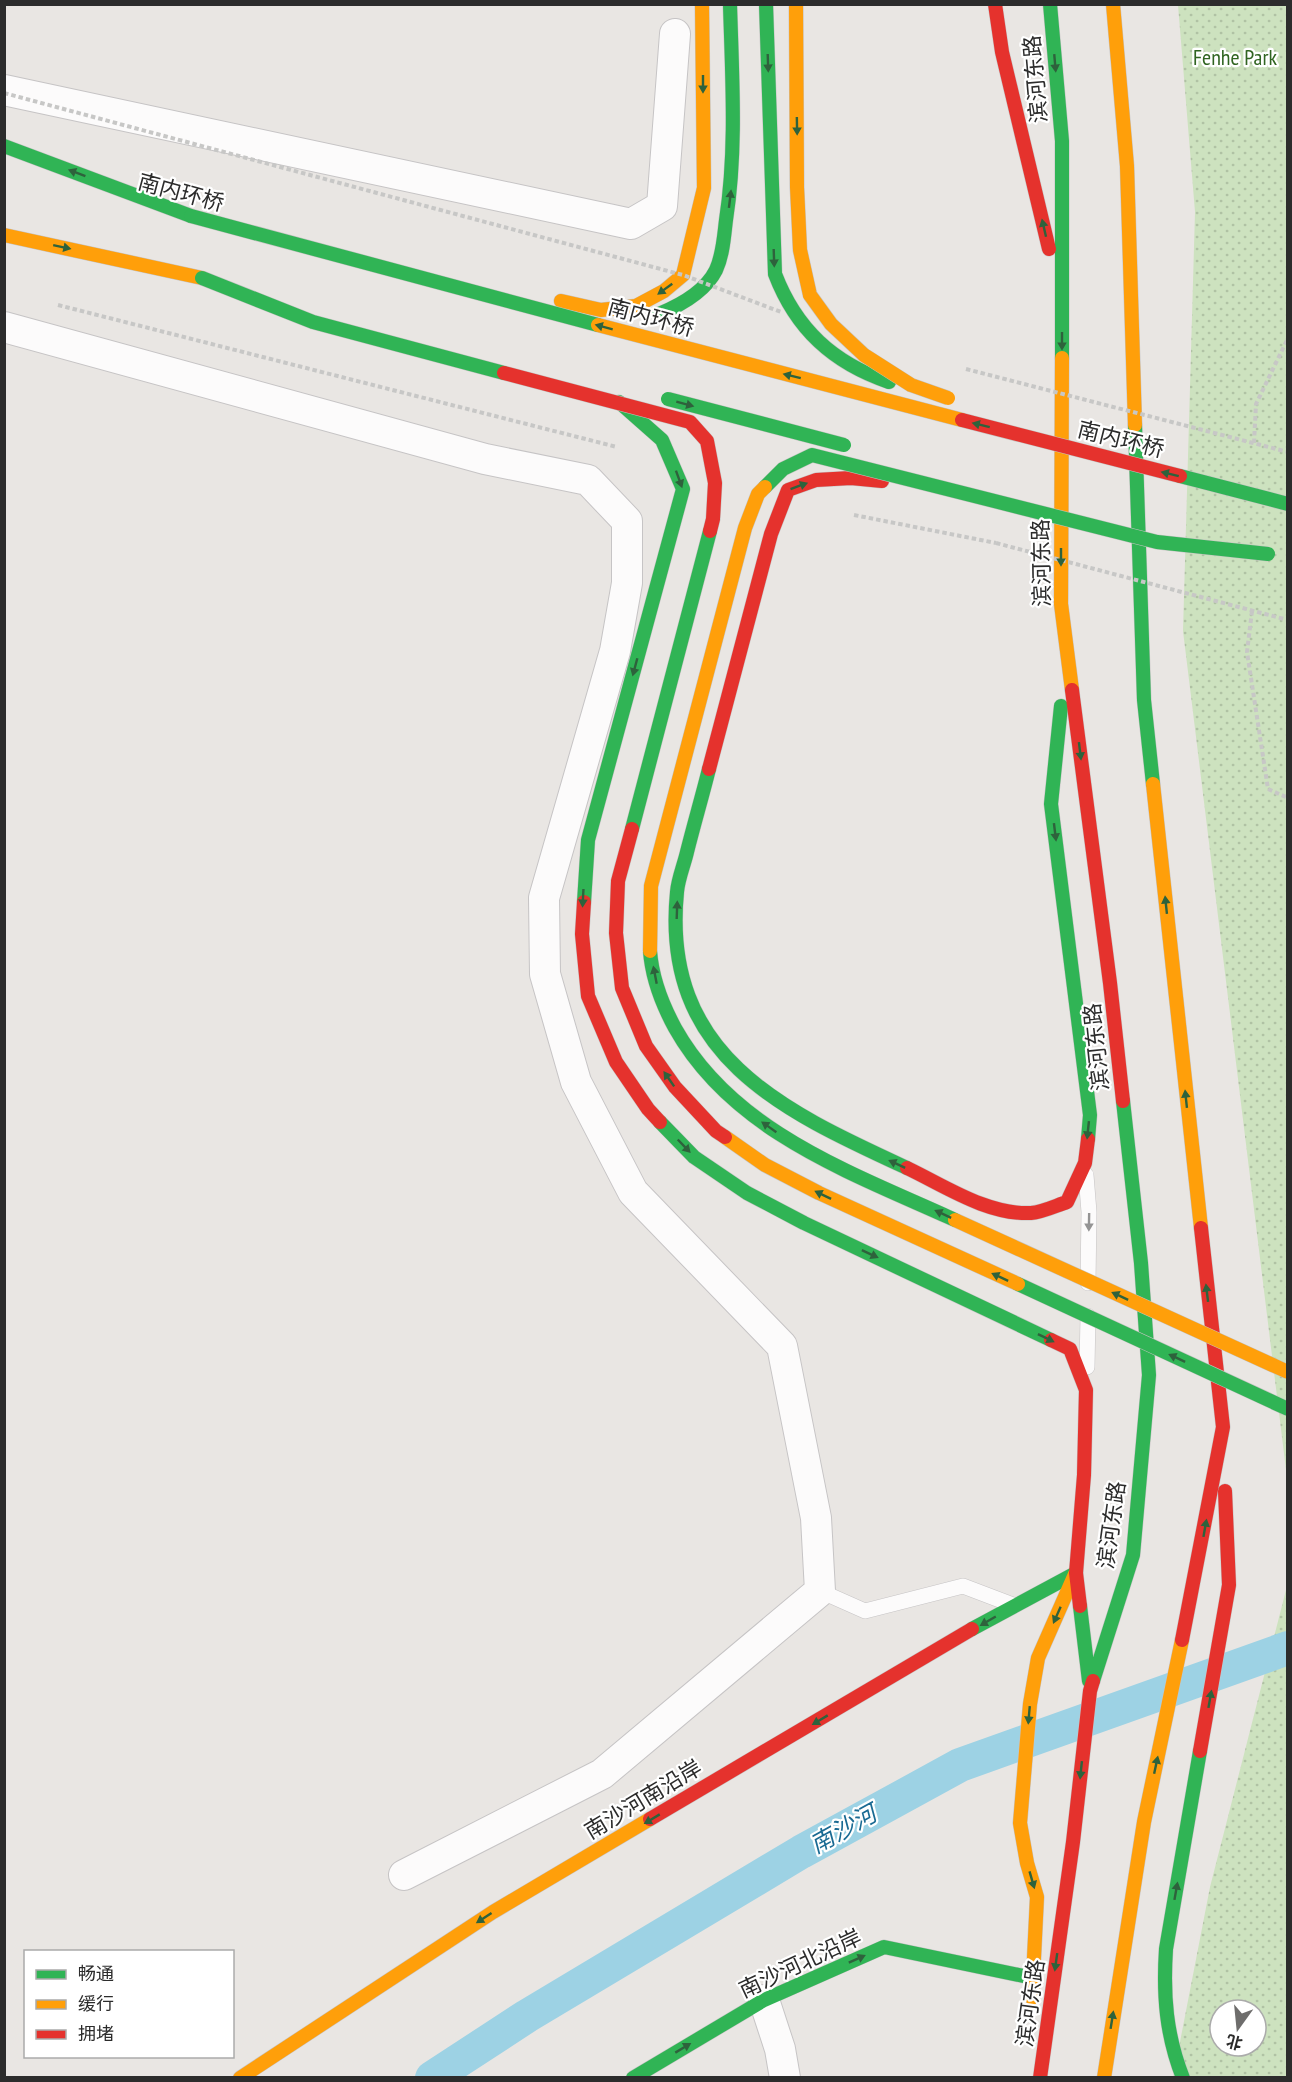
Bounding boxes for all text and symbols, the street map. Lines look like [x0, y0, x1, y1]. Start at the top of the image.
street label: 滨河东路 [1017, 34, 1053, 124]
park label: Fenhe Park [1193, 43, 1277, 71]
one-way arrow [764, 53, 773, 72]
one-way arrow [1050, 53, 1060, 72]
one-way arrow [698, 74, 708, 93]
one-way arrow [792, 116, 802, 135]
street label: 南内环桥 [135, 167, 227, 217]
one-way arrow [68, 168, 86, 178]
one-way arrow [725, 189, 734, 208]
one-way arrow [1039, 219, 1049, 238]
one-way arrow [52, 243, 71, 253]
one-way arrow [770, 248, 779, 267]
one-way arrow [658, 283, 674, 295]
street label: 南内环桥 [605, 292, 697, 342]
one-way arrow [594, 321, 613, 331]
one-way arrow [1057, 332, 1067, 351]
one-way arrow [783, 371, 801, 381]
one-way arrow [676, 400, 694, 409]
street label: 南内环桥 [1075, 415, 1167, 463]
one-way arrow [972, 420, 990, 429]
one-way arrow [1161, 468, 1179, 478]
one-way arrow [675, 470, 685, 488]
one-way arrow [790, 481, 808, 491]
street label: 滨河东路 [1026, 519, 1056, 607]
one-way arrow [1056, 548, 1066, 567]
one-way arrow [629, 658, 639, 676]
one-way arrow [1076, 742, 1085, 761]
one-way arrow [1050, 823, 1060, 842]
one-way arrow [579, 888, 588, 907]
one-way arrow [1161, 896, 1171, 915]
one-way arrow [672, 900, 681, 919]
one-way arrow [650, 965, 659, 984]
street label: 滨河东路 [1077, 1002, 1115, 1092]
one-way arrow [664, 1071, 675, 1087]
one-way arrow [1182, 1090, 1191, 1109]
one-way arrow [1083, 1120, 1093, 1139]
one-way arrow [761, 1121, 777, 1133]
one-way arrow [677, 1139, 691, 1153]
one-way arrow [888, 1159, 905, 1168]
one-way arrow [814, 1190, 832, 1200]
one-way arrow [934, 1210, 951, 1219]
one-way arrow [1084, 1212, 1094, 1231]
one-way arrow [862, 1250, 879, 1259]
one-way arrow [990, 1272, 1008, 1282]
one-way arrow [1202, 1284, 1212, 1303]
one-way arrow [1111, 1291, 1128, 1300]
one-way arrow [1038, 1333, 1055, 1342]
one-way arrow [1169, 1354, 1186, 1363]
street label: 滨河东路 [1091, 1479, 1131, 1571]
one-way arrow [1200, 1518, 1209, 1537]
one-way arrow [1052, 1607, 1062, 1625]
one-way arrow [980, 1615, 996, 1626]
one-way arrow [1205, 1689, 1214, 1708]
one-way arrow [1024, 1706, 1034, 1725]
one-way arrow [812, 1714, 828, 1725]
street label: 南沙河南沿岸 [579, 1753, 707, 1845]
one-way arrow [1152, 1755, 1161, 1774]
one-way arrow [1077, 1761, 1086, 1780]
water label: 南沙河 [804, 1796, 885, 1860]
one-way arrow [644, 1813, 660, 1824]
one-way arrow [1028, 1872, 1037, 1890]
one-way arrow [1172, 1881, 1181, 1900]
one-way arrow [476, 1912, 492, 1923]
street label: 南沙河北沿岸 [734, 1922, 866, 2004]
legend [24, 1950, 234, 2058]
one-way arrow [1052, 1953, 1061, 1972]
one-way arrow [848, 1954, 866, 1964]
street label: 滨河东路 [1010, 1957, 1050, 2049]
text: 畅通 [78, 1962, 114, 1985]
text: 缓行 [78, 1992, 114, 2015]
north arrow [1208, 1998, 1268, 2058]
one-way arrow [1108, 2010, 1117, 2029]
text: 拥堵 [78, 2022, 114, 2045]
text: 北 [1224, 2031, 1244, 2054]
one-way arrow [675, 2042, 691, 2053]

